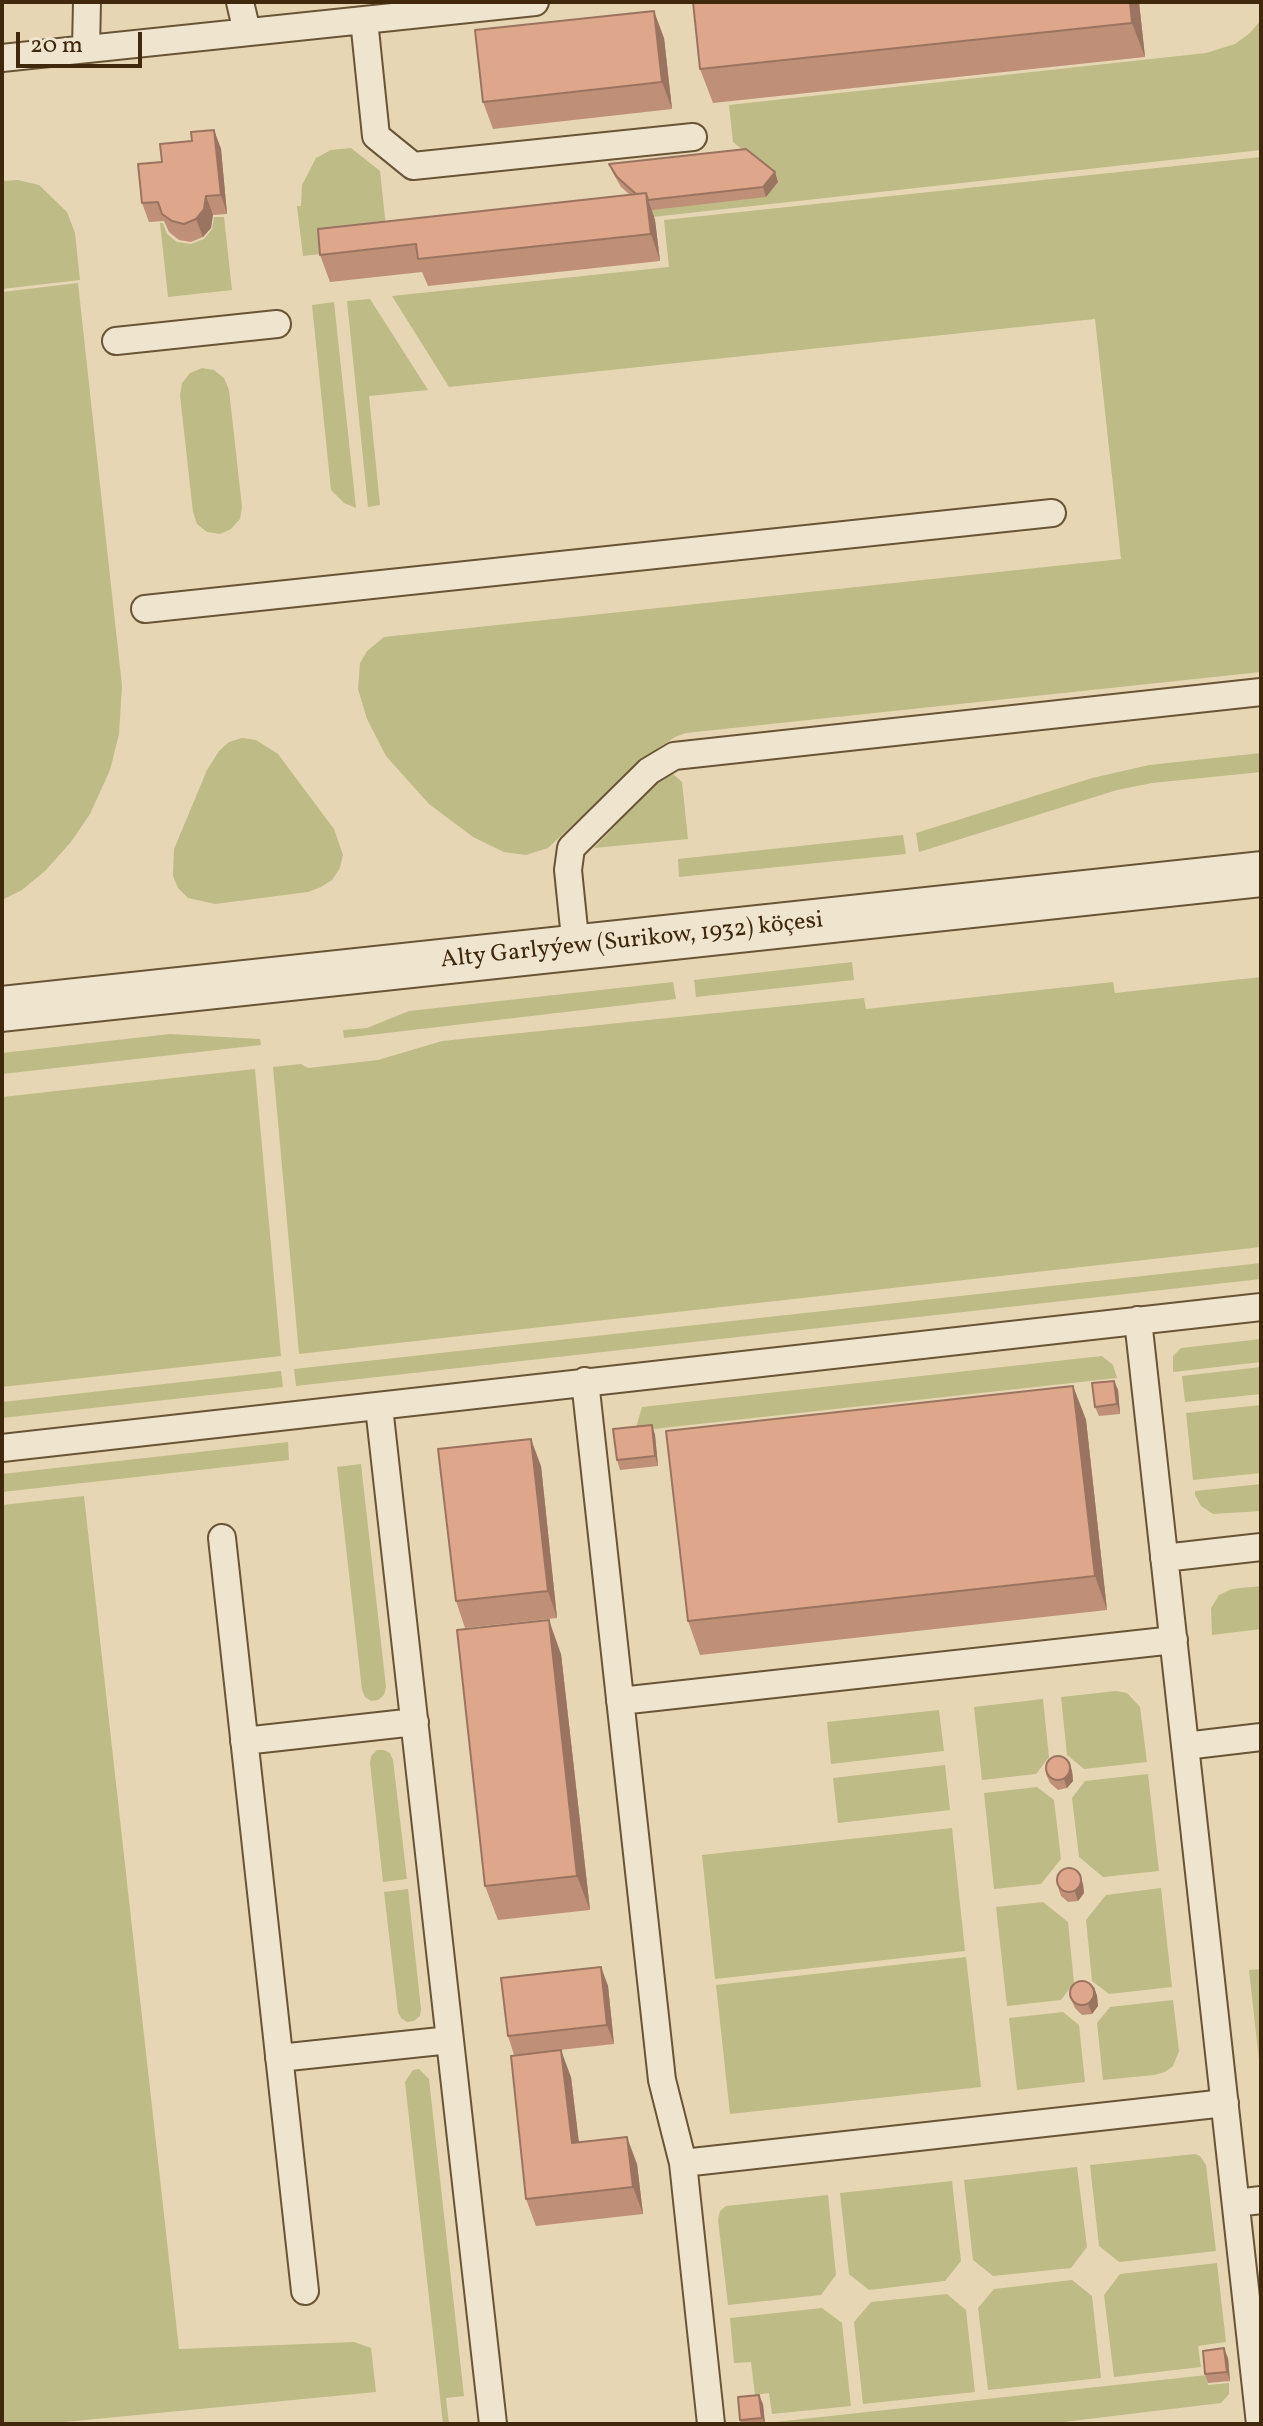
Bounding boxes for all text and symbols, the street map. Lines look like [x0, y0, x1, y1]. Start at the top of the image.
scale bar [20, 16, 146, 66]
text: 20 m [30, 29, 83, 63]
street label: Alty Garlyýew (Surikow, 1932) köçesi [439, 908, 825, 976]

